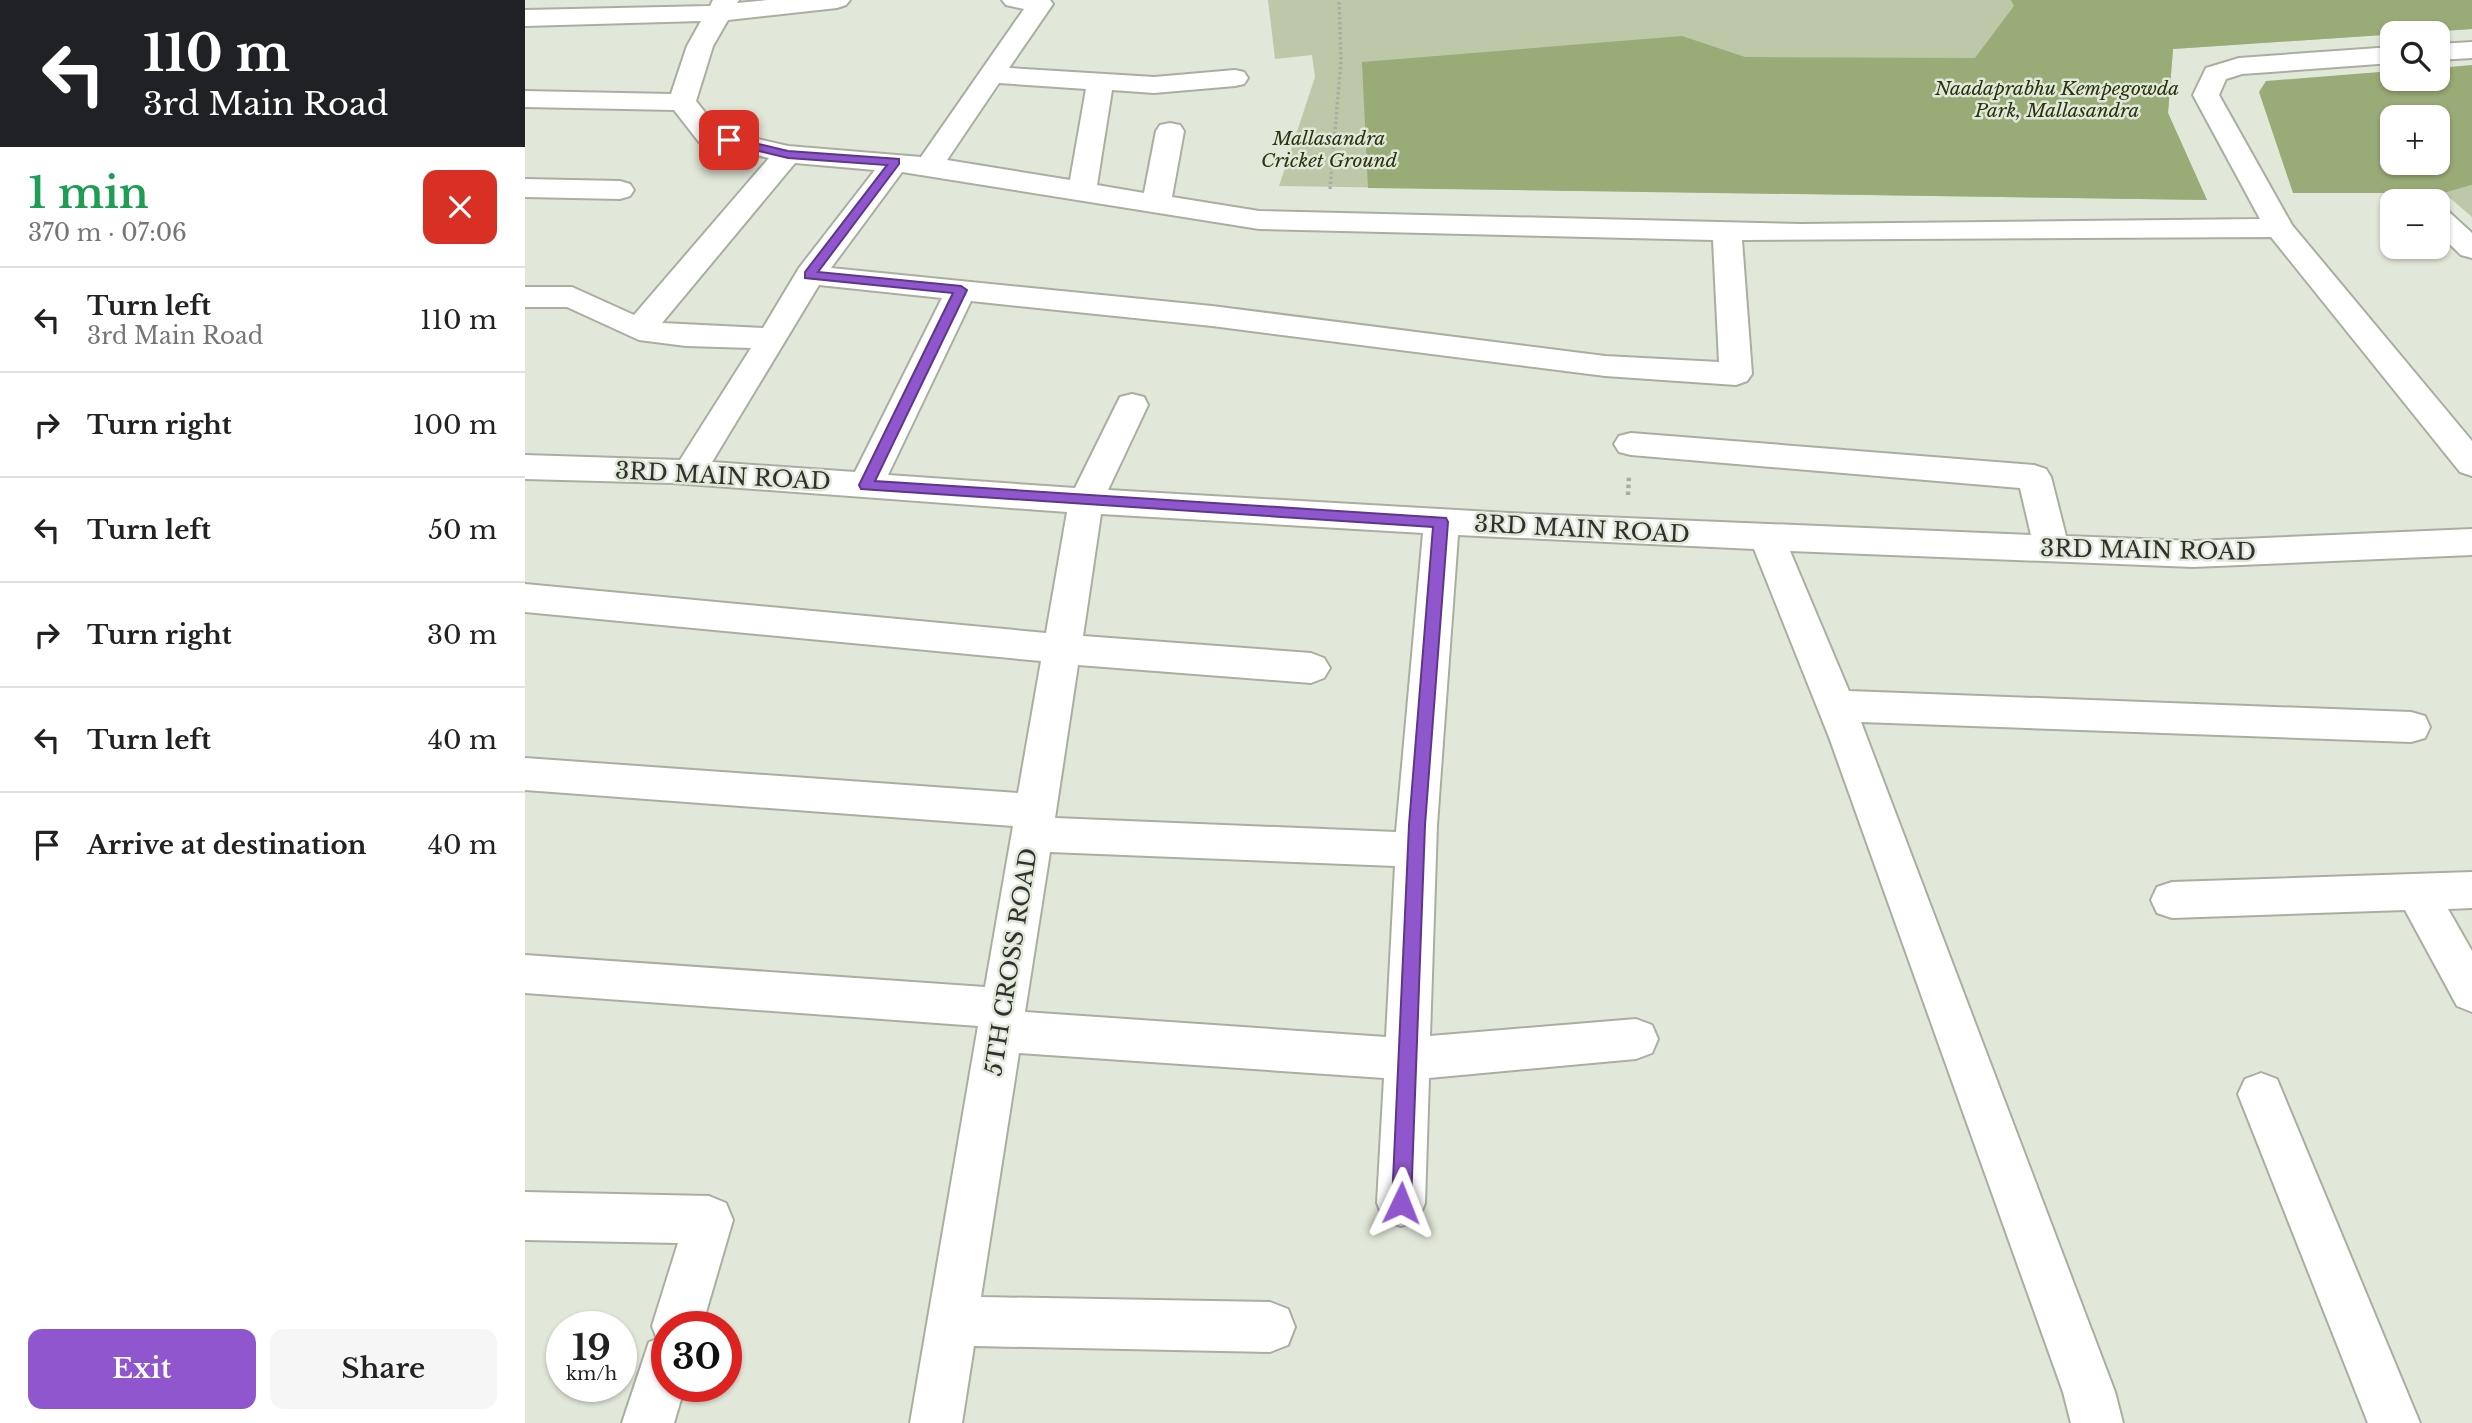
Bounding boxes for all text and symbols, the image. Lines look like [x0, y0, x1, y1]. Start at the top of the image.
map controls [2380, 21, 2450, 259]
button: search [2380, 21, 2450, 91]
text: 110 m [143, 23, 290, 84]
icon: left [28, 28, 119, 119]
park label: Naadaprabhu Kempegowda Park, Mallasandra [1934, 77, 2179, 122]
text: 3rd Main Road [143, 84, 388, 124]
button: + [2380, 105, 2450, 175]
pin [699, 110, 759, 170]
icon: arrive [710, 121, 748, 159]
park label: Mallasandra Cricket Ground [1261, 127, 1398, 172]
text: 1 min [28, 167, 149, 219]
button: close [423, 170, 497, 244]
button: − [2380, 189, 2450, 259]
text: 370 m · 07:06 [28, 219, 187, 247]
text: Turn left [87, 290, 211, 322]
icon: left [28, 301, 66, 339]
text: 110 m [420, 304, 497, 336]
text: 3rd Main Road [87, 322, 263, 350]
icon: right [28, 406, 66, 444]
text: Turn right [87, 409, 232, 441]
text: 100 m [413, 409, 497, 441]
street label: 3RD MAIN ROAD [615, 456, 831, 496]
street label: 3RD MAIN ROAD [1474, 509, 1690, 549]
icon: left [28, 511, 66, 549]
text: Turn left [87, 514, 211, 546]
text: 50 m [428, 514, 497, 546]
street label: 3RD MAIN ROAD [2040, 534, 2256, 566]
icon: right [28, 616, 66, 654]
text: Turn right [87, 619, 232, 651]
text: 30 m [427, 619, 497, 651]
icon: left [28, 721, 66, 759]
text: Turn left [87, 724, 211, 756]
text: 40 m [428, 724, 497, 756]
icon: arrive [28, 826, 66, 864]
text: Arrive at destination [87, 829, 367, 861]
text: 40 m [428, 829, 497, 861]
street label: 5TH CROSS ROAD [979, 846, 1043, 1078]
position arrow [1364, 1166, 1438, 1240]
speed limit sign: 30 [651, 1311, 742, 1402]
text: 19 [572, 1326, 611, 1369]
button: Exit [28, 1329, 256, 1409]
button: Share [270, 1329, 497, 1409]
text: km/h [566, 1363, 617, 1385]

